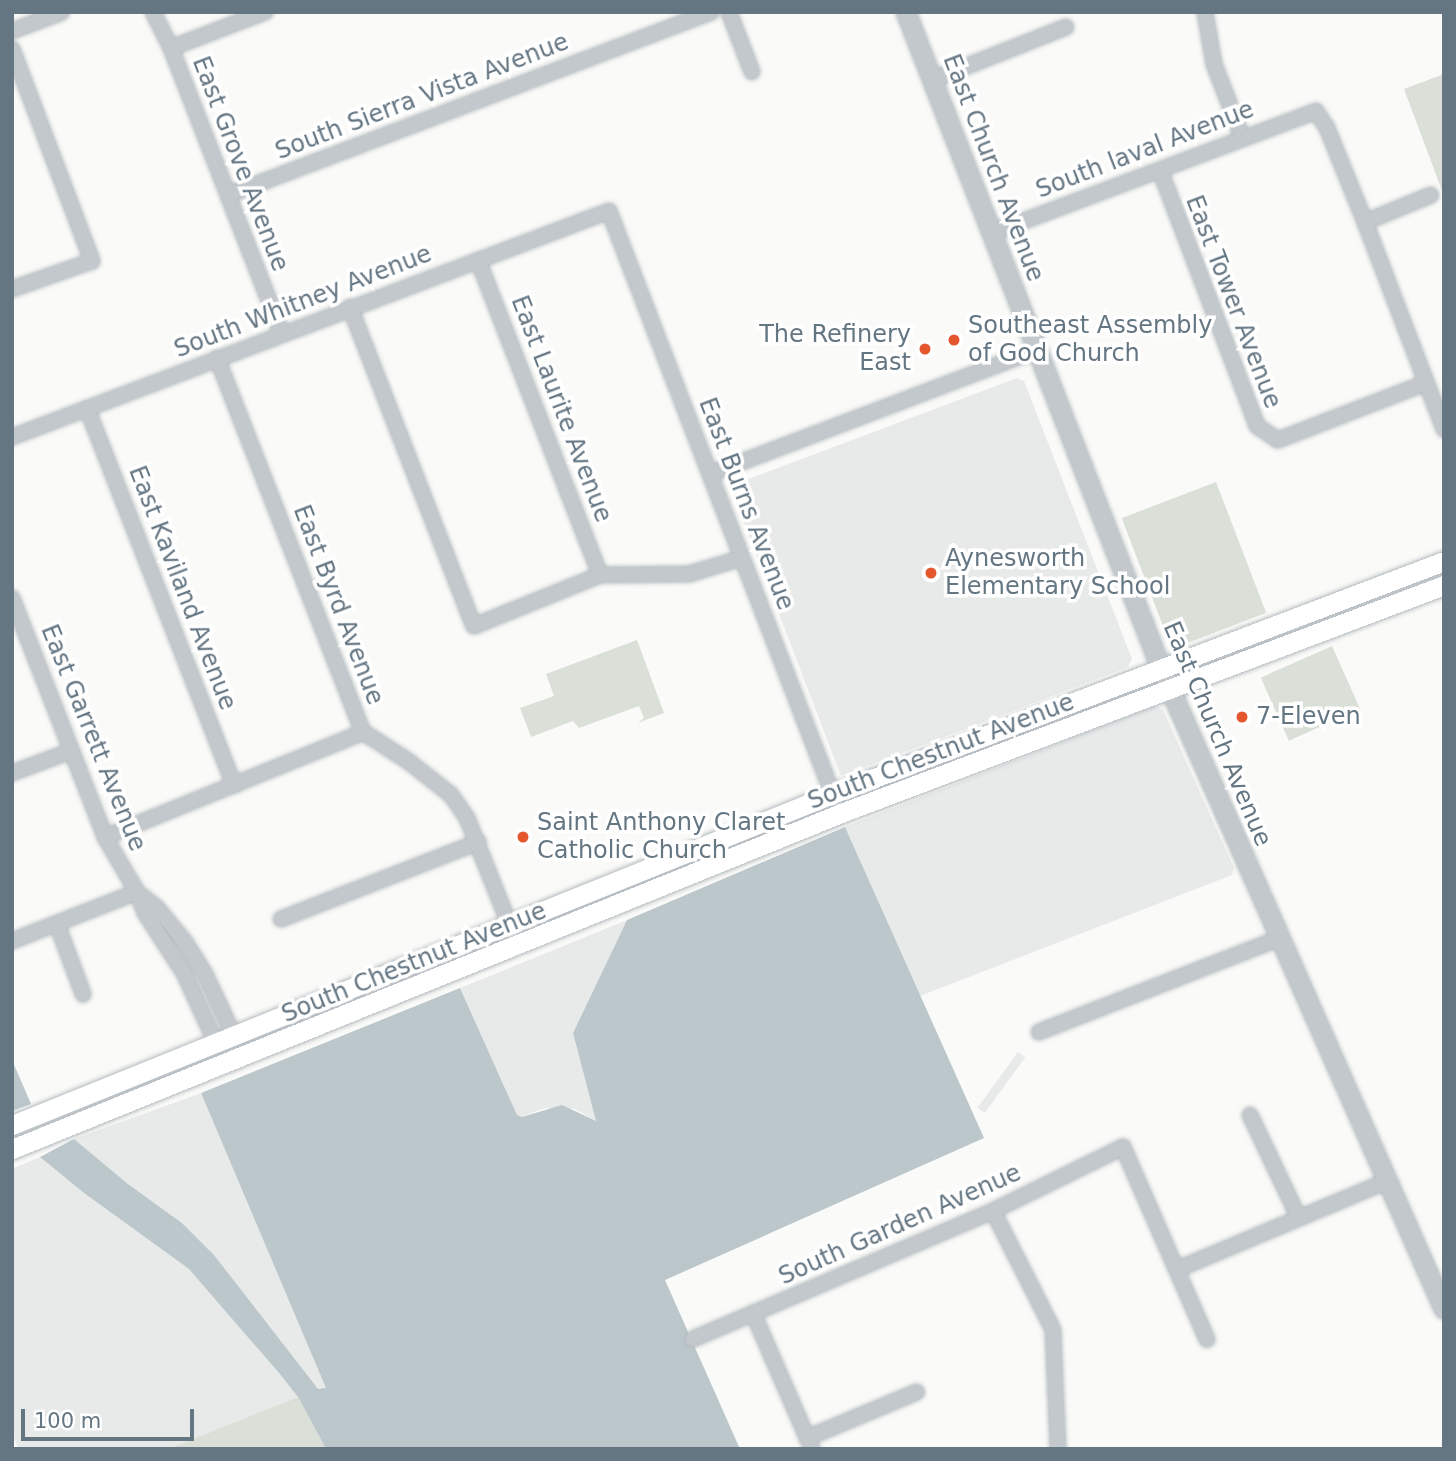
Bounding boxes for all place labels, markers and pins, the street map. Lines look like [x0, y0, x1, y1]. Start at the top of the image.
place label: Southeast Assembly of God Church [968, 312, 1212, 368]
place label: The Refinery East [759, 321, 911, 377]
marker: Southeast Assembly of God Church [946, 332, 962, 348]
marker: The Refinery East [917, 341, 933, 357]
place label: Aynesworth Elementary School [945, 545, 1170, 601]
marker: Aynesworth Elementary School [923, 565, 939, 581]
place label: 7-Eleven [1256, 703, 1361, 731]
marker: 7-Eleven [1234, 709, 1250, 725]
place label: Saint Anthony Claret Catholic Church [537, 809, 785, 865]
marker: Saint Anthony Claret Catholic Church [515, 829, 531, 845]

